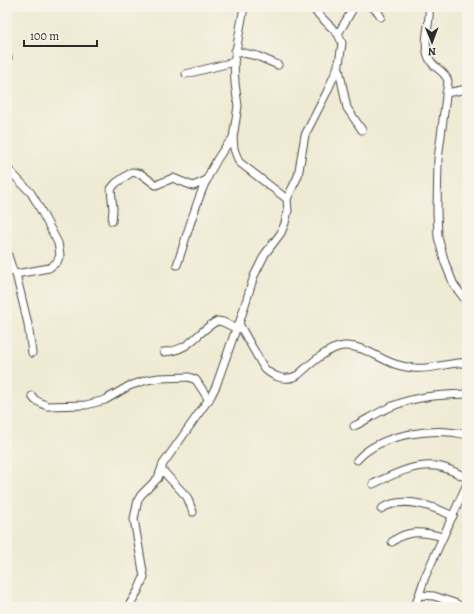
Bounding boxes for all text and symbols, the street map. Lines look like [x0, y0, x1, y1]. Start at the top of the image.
scale bar [24, 22, 97, 48]
north arrow [412, 22, 452, 62]
text: 100 m [30, 28, 59, 44]
text: N [428, 44, 436, 59]

